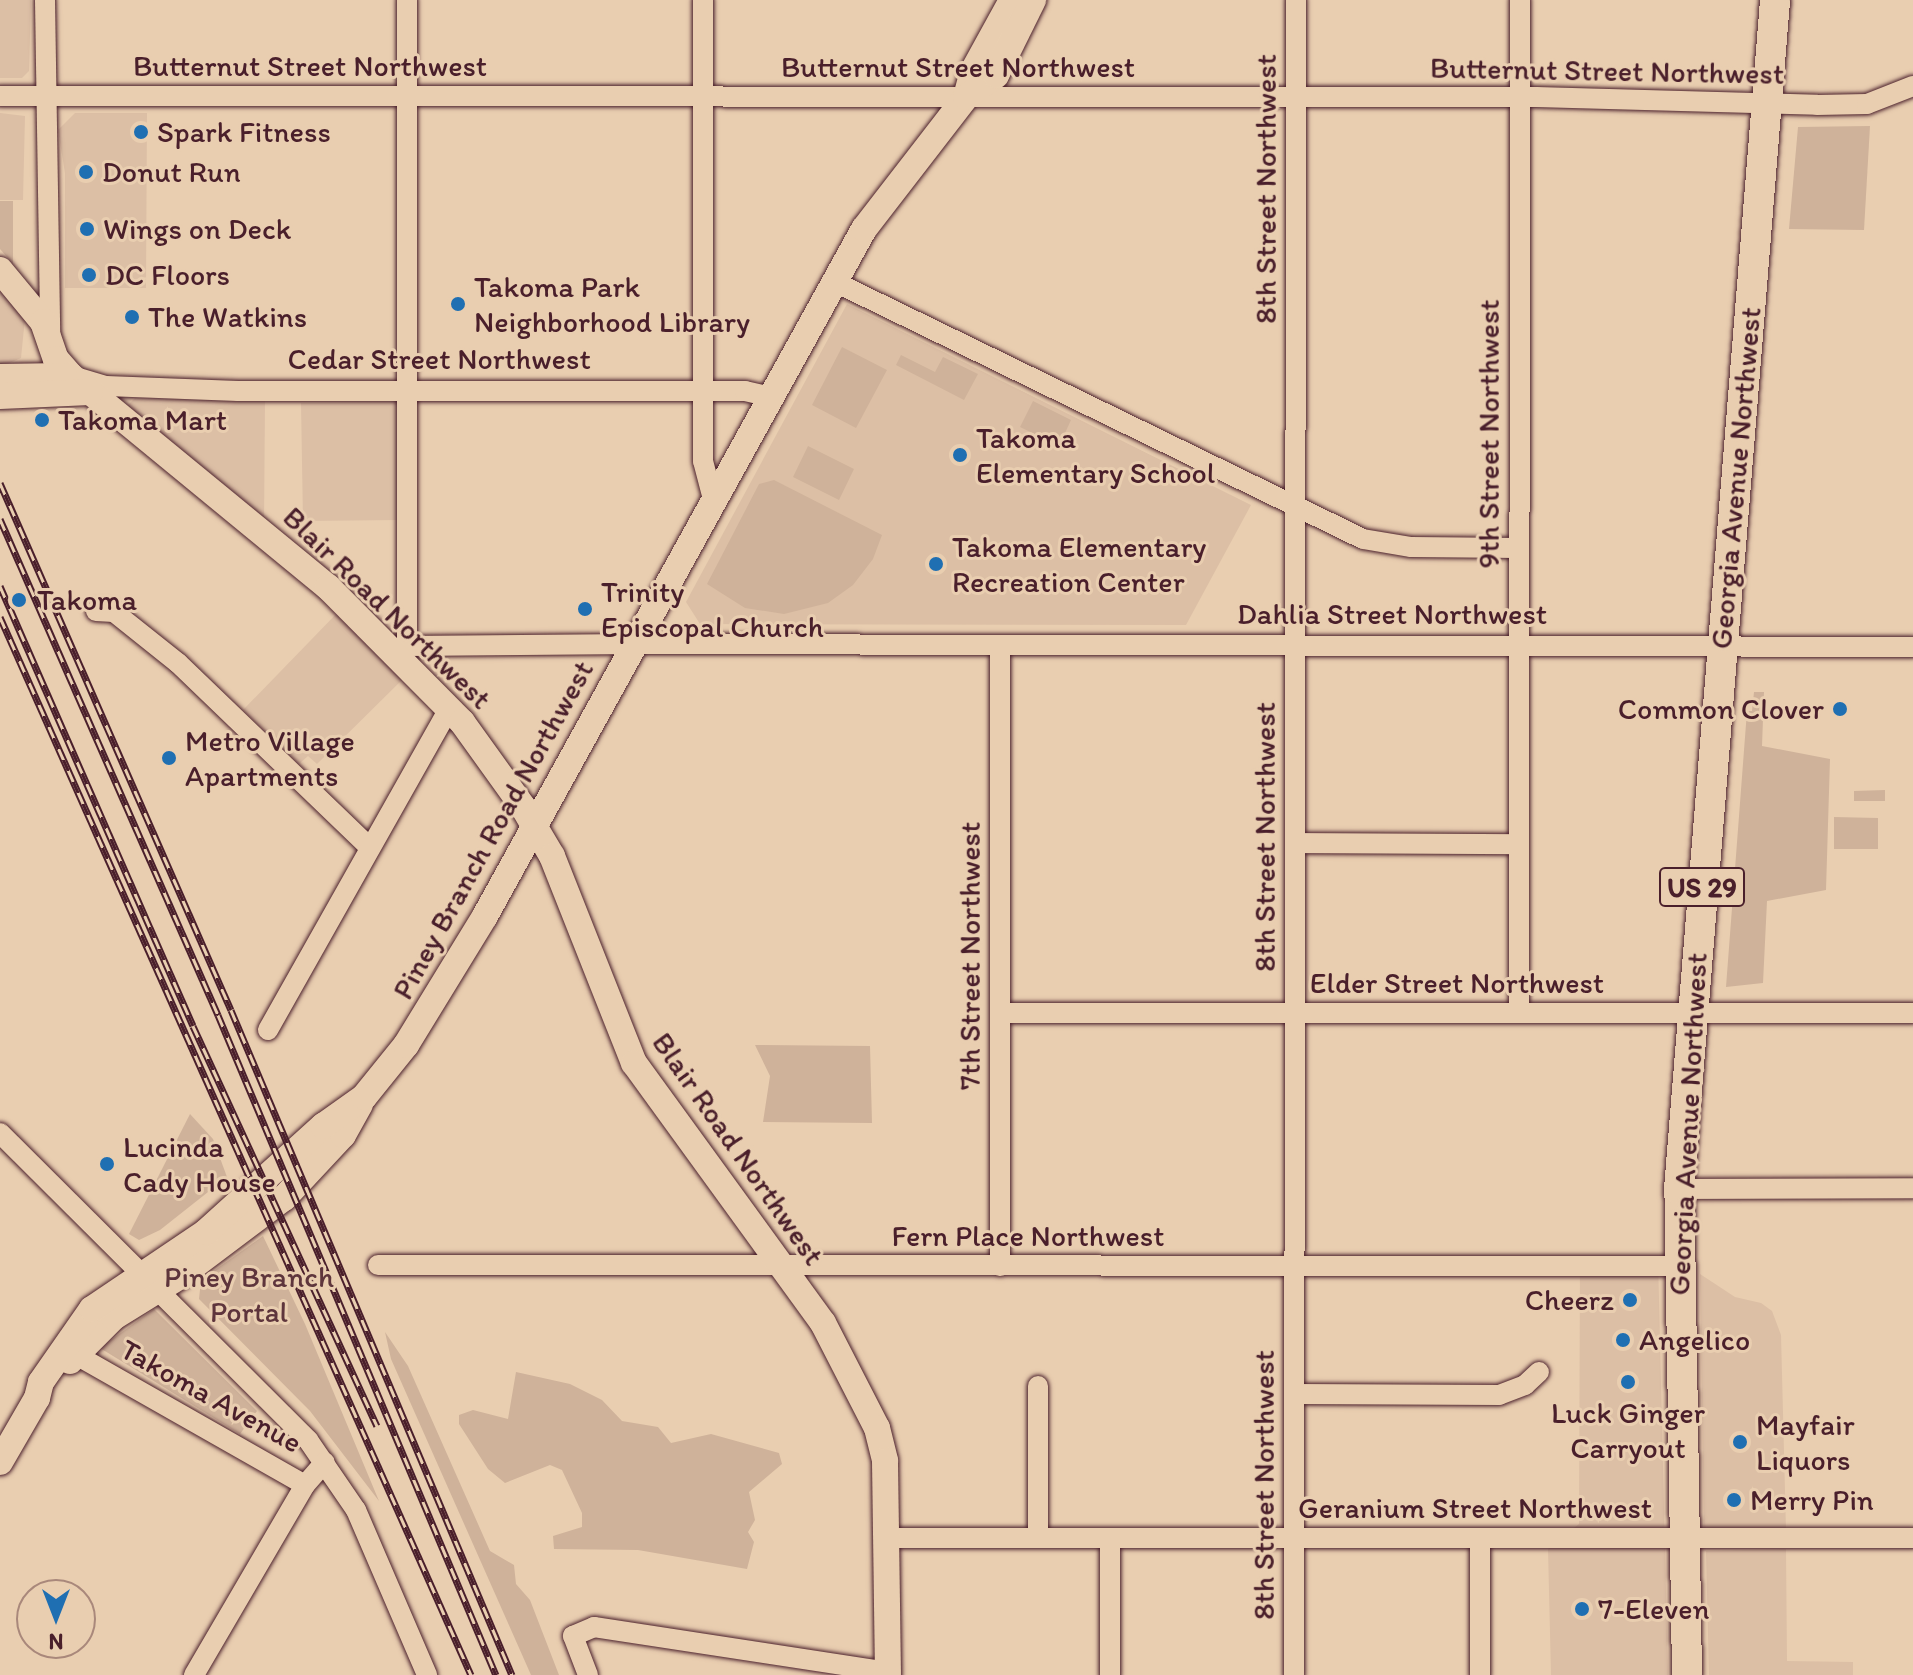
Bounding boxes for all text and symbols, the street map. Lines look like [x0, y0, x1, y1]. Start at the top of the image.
street label: Butternut Street Northwest [133, 48, 487, 84]
street label: Butternut Street Northwest [781, 49, 1135, 85]
street label: Butternut Street Northwest [1430, 50, 1784, 92]
street label: 8th Street Northwest [1248, 54, 1284, 324]
place label: Spark Fitness [157, 114, 330, 150]
marker: Spark Fitness [132, 123, 150, 141]
place label: Donut Run [102, 154, 240, 190]
marker: Donut Run [77, 163, 95, 181]
place label: Wings on Deck [103, 211, 291, 247]
marker: Wings on Deck [78, 220, 96, 238]
place label: DC Floors [105, 257, 230, 293]
marker: DC Floors [80, 266, 98, 284]
place label: Takoma Park Neighborhood Library [474, 269, 749, 340]
marker: Takoma Park Neighborhood Library [449, 295, 467, 313]
place label: The Watkins [148, 299, 307, 335]
street label: 9th Street Northwest [1471, 299, 1507, 569]
street label: Georgia Avenue Northwest [1703, 306, 1769, 650]
marker: The Watkins [123, 308, 141, 326]
street label: Cedar Street Northwest [287, 341, 591, 377]
place label: Takoma Mart [58, 402, 227, 438]
marker: Takoma Mart [33, 411, 51, 429]
place label: Takoma Elementary School [976, 420, 1215, 490]
marker: Takoma Elementary School [951, 446, 969, 464]
street label: Blair Road Northwest [276, 500, 498, 716]
place label: Takoma Elementary Recreation Center [952, 529, 1206, 600]
marker: Takoma Elementary Recreation Center [927, 555, 945, 573]
place label: Trinity Episcopal Church [601, 574, 824, 644]
place label: Takoma [37, 582, 137, 618]
marker: Takoma [8, 589, 30, 611]
street label: Dahlia Street Northwest [1237, 596, 1547, 632]
marker: Trinity Episcopal Church [576, 600, 594, 618]
street label: Piney Branch Road Northwest [385, 654, 601, 1006]
place label: Common Clover [1618, 691, 1824, 727]
marker: Common Clover [1831, 700, 1849, 718]
street label: 8th Street Northwest [1247, 702, 1283, 972]
place label: Metro Village Apartments [185, 723, 354, 794]
marker: Metro Village Apartments [160, 749, 178, 767]
street label: 7th Street Northwest [952, 822, 988, 1090]
road number: US 29 [1658, 863, 1746, 911]
street label: Georgia Avenue Northwest [1661, 952, 1715, 1296]
street label: Elder Street Northwest [1310, 965, 1604, 1001]
street label: Blair Road Northwest [644, 1026, 832, 1272]
place label: Lucinda Cady House [123, 1129, 276, 1200]
marker: Lucinda Cady House [98, 1155, 116, 1173]
street label: Fern Place Northwest [891, 1218, 1165, 1254]
park label: Piney Branch Portal [164, 1259, 334, 1330]
place label: Cheerz [1525, 1282, 1614, 1318]
marker: Cheerz [1621, 1291, 1639, 1309]
place label: Angelico [1639, 1322, 1750, 1358]
marker: Angelico [1614, 1331, 1632, 1349]
street label: Takoma Avenue [115, 1332, 307, 1460]
street label: 8th Street Northwest [1246, 1350, 1282, 1620]
marker: Luck Ginger Carryout [1619, 1373, 1637, 1391]
place label: Luck Ginger Carryout [1551, 1395, 1705, 1466]
place label: Mayfair Liquors [1756, 1407, 1855, 1478]
marker: Mayfair Liquors [1731, 1433, 1749, 1451]
place label: Merry Pin [1750, 1482, 1874, 1518]
street label: Geranium Street Northwest [1298, 1490, 1652, 1526]
marker: Merry Pin [1725, 1491, 1743, 1509]
north arrow [16, 1579, 96, 1659]
place label: 7-Eleven [1598, 1591, 1709, 1627]
marker: 7-Eleven [1573, 1600, 1591, 1618]
text: N [49, 1628, 63, 1655]

